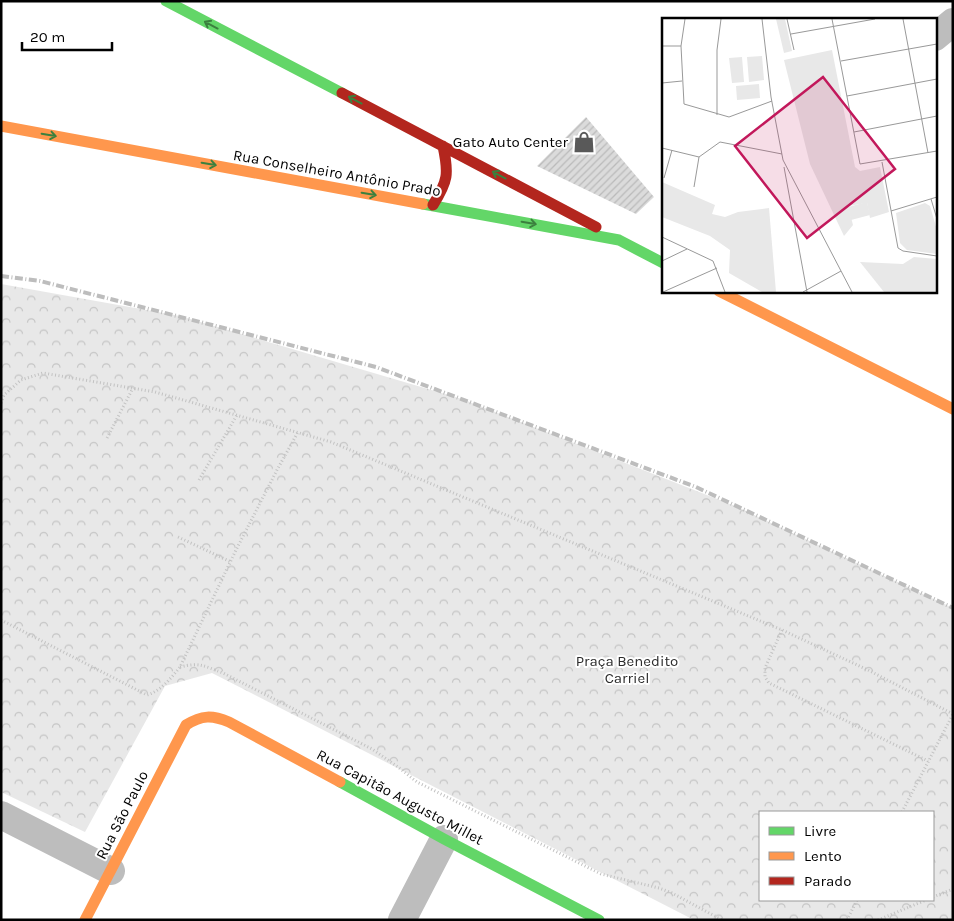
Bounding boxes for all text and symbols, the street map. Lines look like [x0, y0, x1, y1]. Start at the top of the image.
inset map [662, 18, 936, 292]
scale bar [22, 20, 112, 52]
one-way arrow [204, 20, 219, 29]
text: 20 m [30, 28, 65, 46]
one-way arrow [348, 95, 363, 104]
shop icon: Gato Auto Center [571, 129, 597, 155]
one-way arrow [41, 131, 57, 140]
place label: Gato Auto Center [453, 133, 569, 151]
street label: Rua Conselheiro Antônio Prado [232, 146, 442, 200]
one-way arrow [201, 160, 217, 170]
one-way arrow [492, 170, 507, 180]
one-way arrow [360, 189, 376, 199]
one-way arrow [520, 219, 536, 228]
park label: Praça Benedito Carriel [576, 652, 678, 687]
street label: Rua Capitão Augusto Millet [314, 745, 487, 849]
street label: Rua São Paulo [92, 768, 152, 862]
legend [759, 811, 934, 901]
text: Livre [804, 822, 836, 840]
text: Lento [804, 847, 842, 865]
text: Parado [804, 872, 851, 890]

